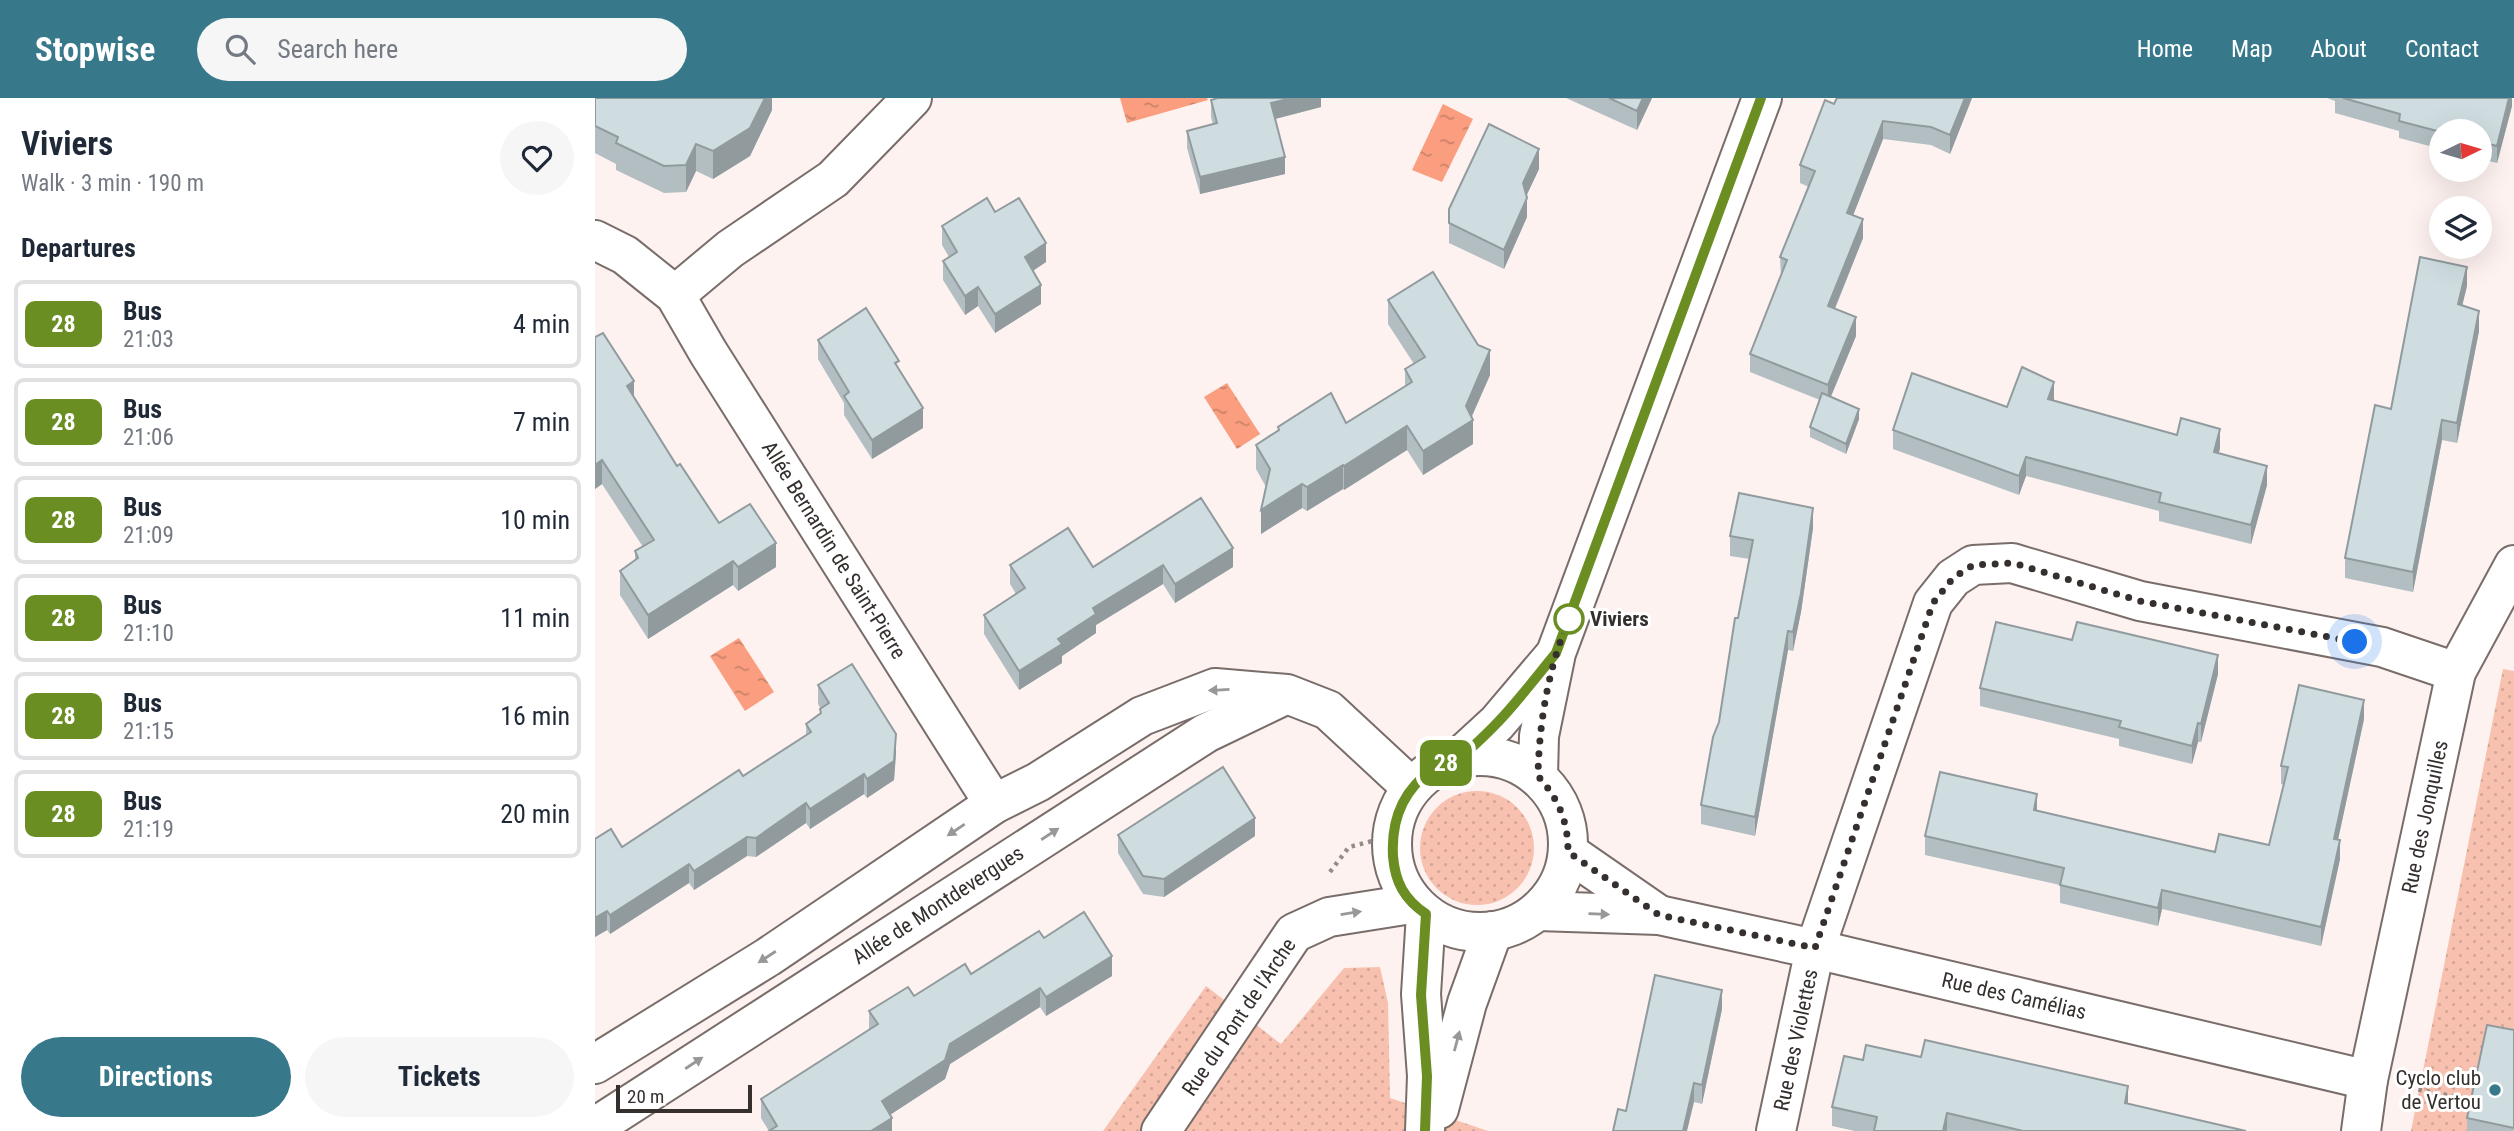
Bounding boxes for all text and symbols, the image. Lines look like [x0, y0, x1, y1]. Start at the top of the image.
search box [197, 18, 687, 81]
text: Stopwise [35, 30, 155, 69]
icon: search [221, 30, 259, 68]
text: Search here [277, 34, 398, 64]
text: Home [2137, 35, 2193, 63]
text: Map [2231, 35, 2273, 63]
text: About [2311, 35, 2367, 63]
text: Contact [2405, 35, 2479, 63]
north arrow [2429, 119, 2492, 182]
map controls [2429, 119, 2492, 259]
button: heart [500, 121, 574, 195]
text: Viviers [21, 124, 113, 163]
text: Walk · 3 min · 190 m [21, 170, 204, 197]
button: layers [2429, 196, 2492, 259]
text: Departures [21, 233, 136, 263]
text: Bus [123, 296, 162, 326]
text: 4 min [513, 309, 570, 339]
text: 28 [51, 310, 76, 338]
text: 21:03 [123, 326, 174, 353]
text: Bus [123, 394, 162, 424]
text: 7 min [513, 407, 570, 437]
text: 28 [51, 408, 76, 436]
text: 21:06 [123, 424, 174, 451]
street label: Allée Bernardin de Saint-Pierre [757, 437, 911, 663]
text: Bus [123, 492, 162, 522]
text: 10 min [500, 505, 570, 535]
text: 28 [51, 506, 76, 534]
text: 21:09 [123, 522, 174, 549]
text: Bus [123, 590, 162, 620]
text: 11 min [500, 603, 570, 633]
text: 28 [51, 604, 76, 632]
marker: Viviers [1554, 604, 1584, 634]
place label: Viviers [1590, 607, 1649, 631]
text: 21:10 [123, 620, 174, 647]
your location [2337, 624, 2372, 659]
one-way arrow [1208, 685, 1230, 696]
text: Bus [123, 688, 162, 718]
text: 16 min [500, 701, 570, 731]
text: 28 [51, 702, 76, 730]
text: 21:15 [123, 718, 174, 745]
street label: Rue des Jonquilles [2397, 738, 2453, 896]
line badge: 28 [1415, 740, 1477, 786]
text: 28 [1434, 749, 1458, 777]
text: Bus [123, 786, 162, 816]
text: 20 min [500, 799, 570, 829]
text: 28 [51, 800, 76, 828]
text: 21:19 [123, 816, 174, 843]
one-way arrow [946, 824, 966, 837]
one-way arrow [1040, 827, 1059, 840]
street label: Allée de Montdevergues [848, 841, 1028, 969]
one-way arrow [1340, 907, 1362, 918]
one-way arrow [1588, 908, 1610, 919]
street label: Rue du Pont de l'Arche [1177, 934, 1301, 1100]
one-way arrow [757, 951, 777, 964]
street label: Rue des Violettes [1769, 967, 1823, 1113]
street label: Rue des Camélias [1939, 968, 2089, 1024]
one-way arrow [1452, 1030, 1463, 1052]
button: Directions [21, 1037, 291, 1117]
button: Tickets [305, 1037, 574, 1117]
one-way arrow [684, 1057, 703, 1070]
place label: Cyclo club de Vertou [2396, 1066, 2481, 1114]
scale bar [616, 1082, 753, 1114]
marker: Cyclo club de Vertou [2487, 1082, 2503, 1098]
text: 20 m [627, 1085, 664, 1108]

